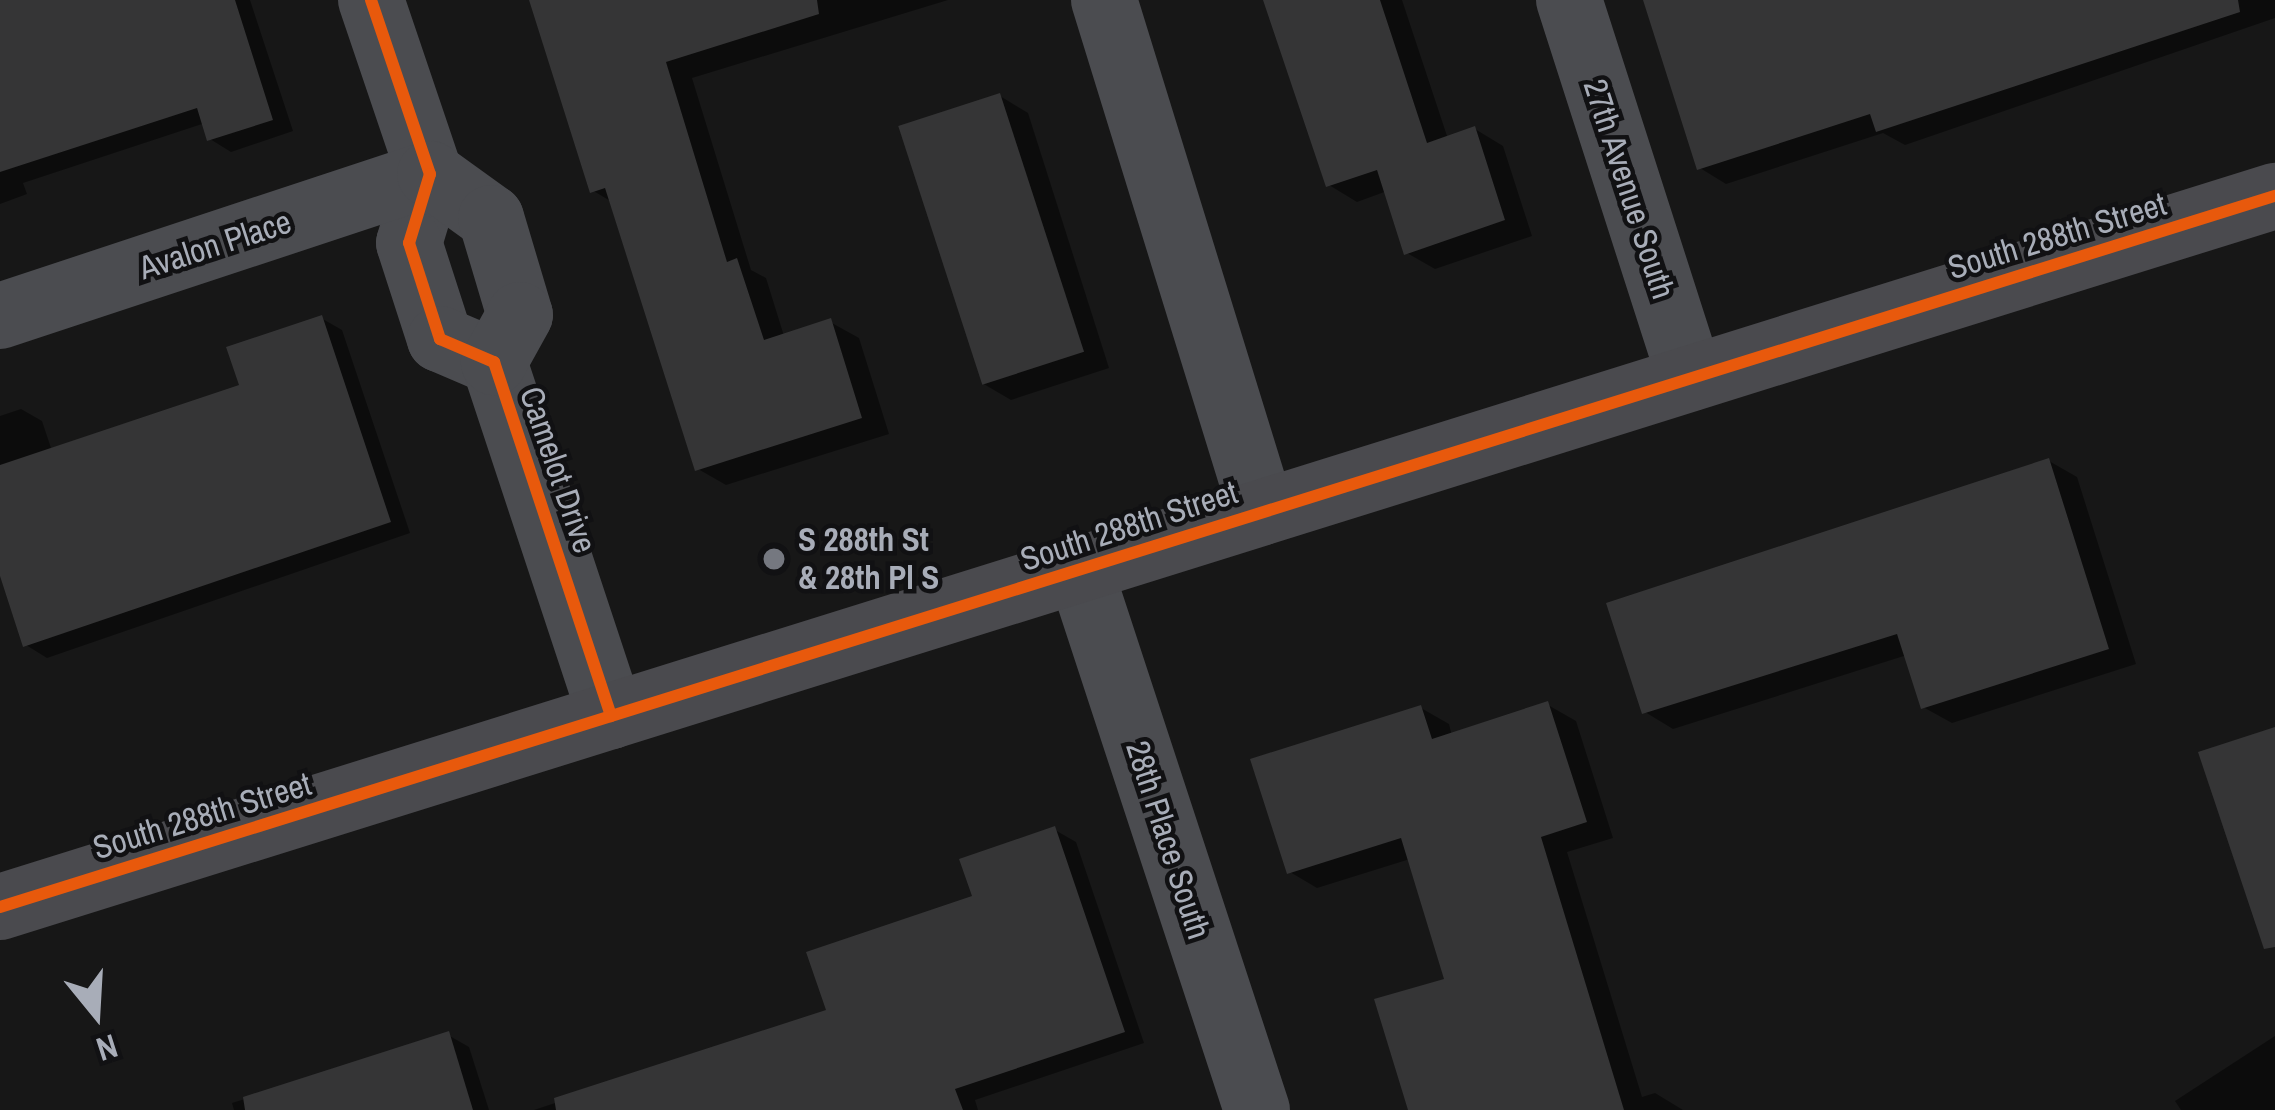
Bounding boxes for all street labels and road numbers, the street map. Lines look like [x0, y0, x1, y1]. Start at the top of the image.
street label: 27th Avenue South [1575, 74, 1683, 304]
street label: South 288th Street [1943, 184, 2171, 288]
street label: Avalon Place [134, 202, 296, 288]
street label: Camelot Drive [511, 382, 605, 558]
street label: South 288th Street [1016, 472, 1242, 580]
street label: 28th Place South [1117, 736, 1219, 944]
street label: South 288th Street [88, 764, 316, 868]

